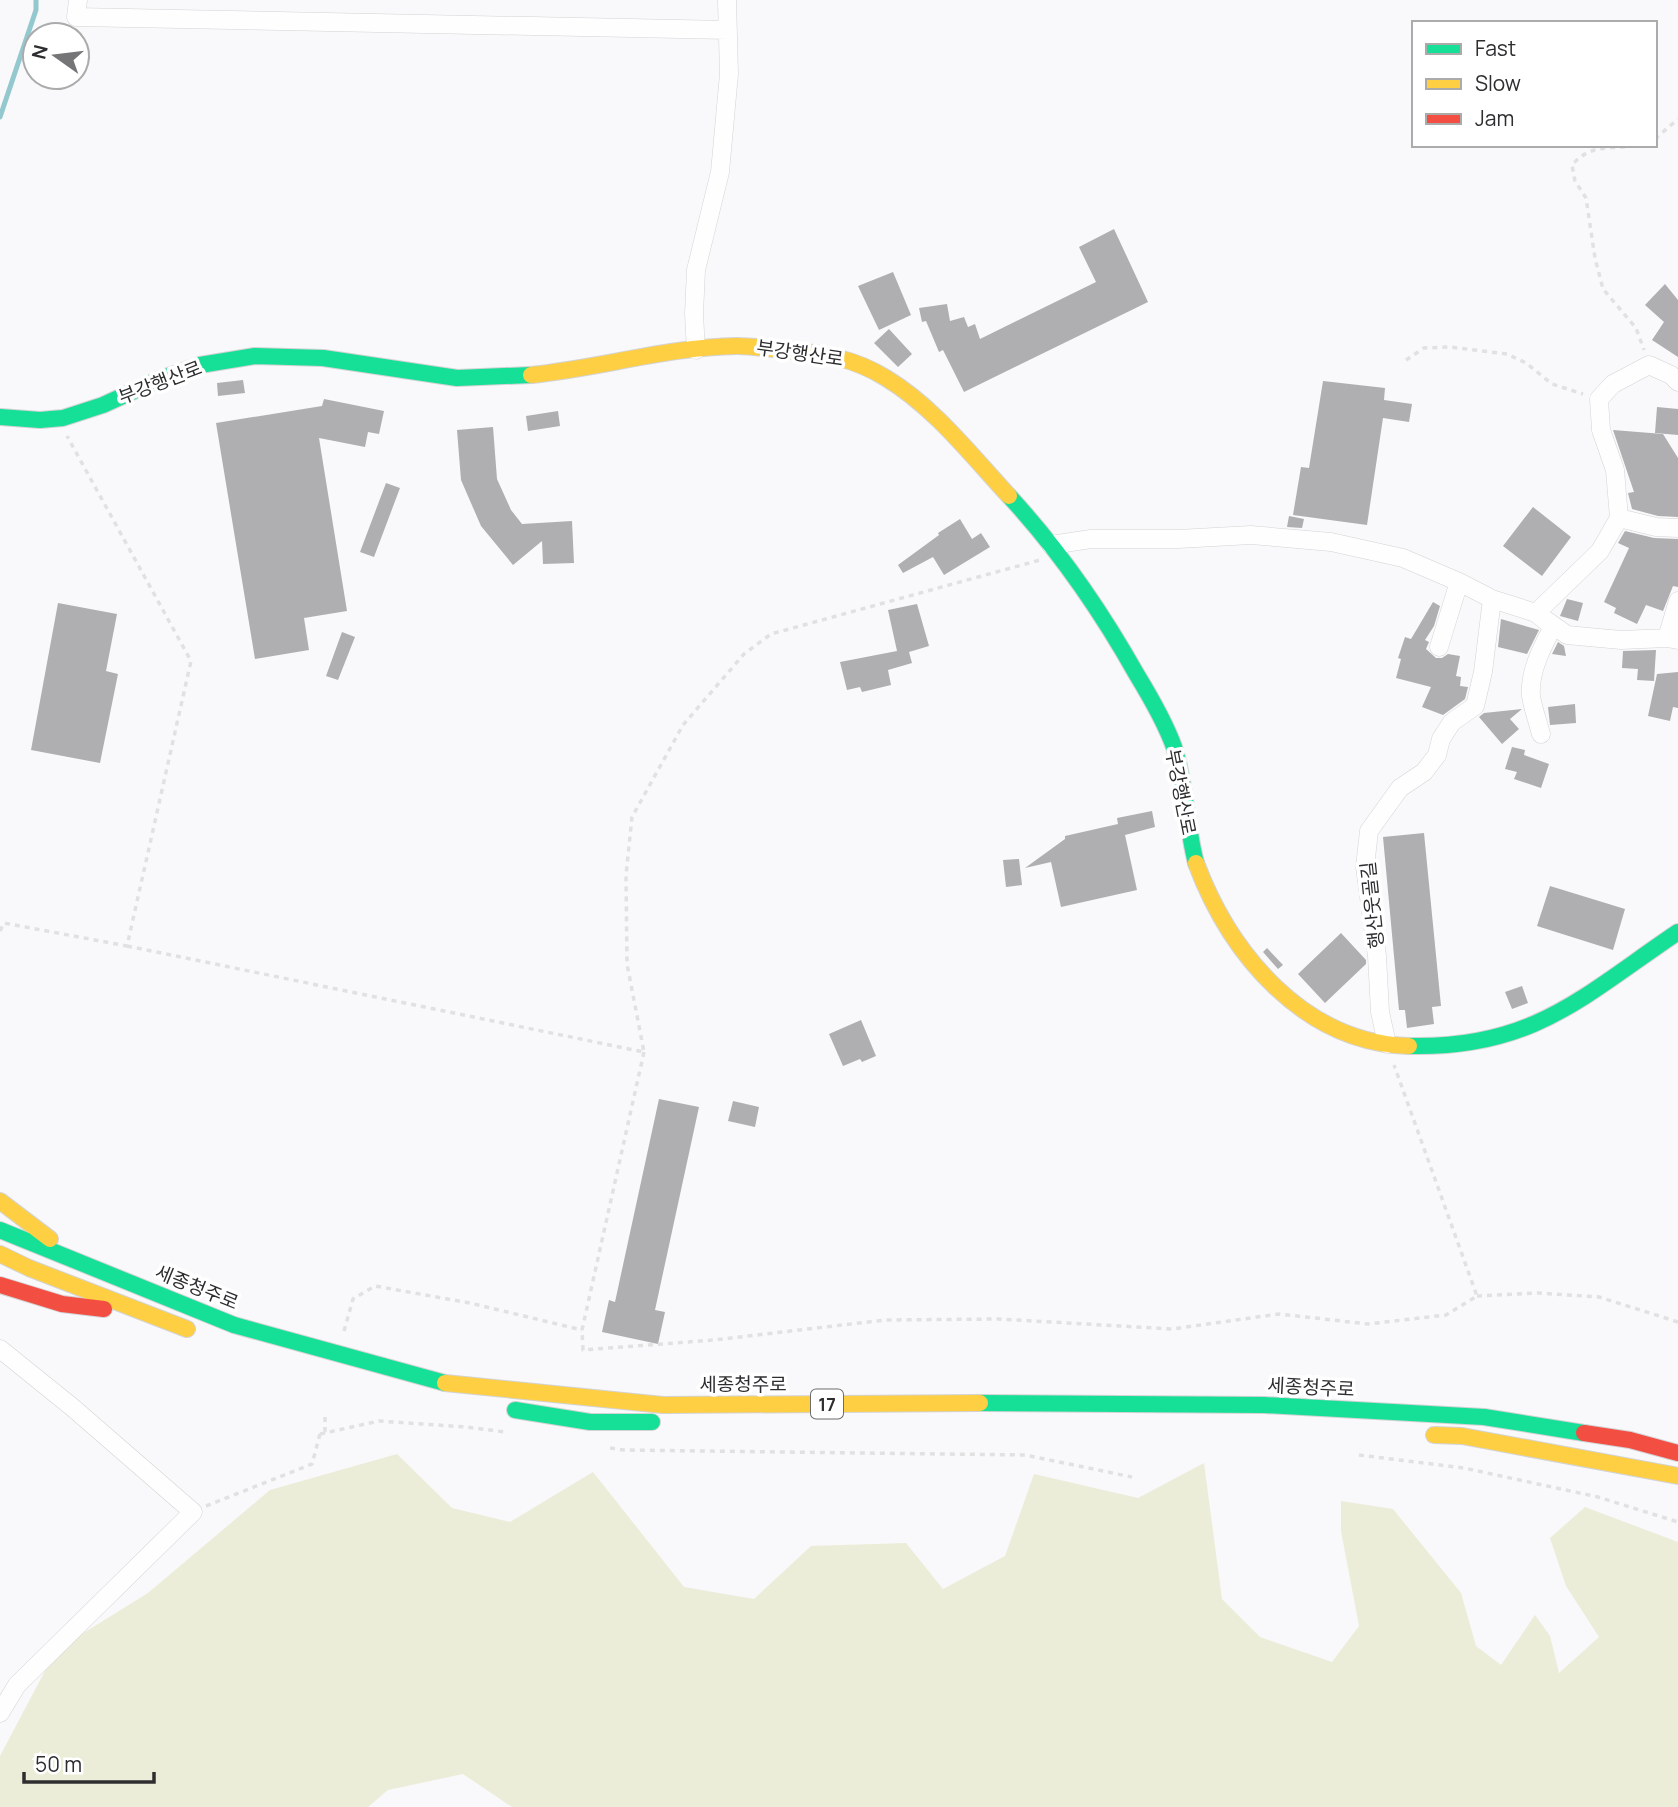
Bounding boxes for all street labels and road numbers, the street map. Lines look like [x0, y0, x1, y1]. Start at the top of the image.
street label: 부강행산로 [755, 334, 845, 372]
street label: 부강행산로 [115, 354, 205, 410]
street label: 부강행산로 [1160, 747, 1202, 837]
street label: 행산웃골길 [1355, 860, 1389, 950]
street label: 세종청주로 [152, 1259, 242, 1315]
street label: 세종청주로 [699, 1371, 787, 1397]
street label: 세종청주로 [1267, 1372, 1355, 1402]
road number: 17 [811, 1390, 843, 1419]

